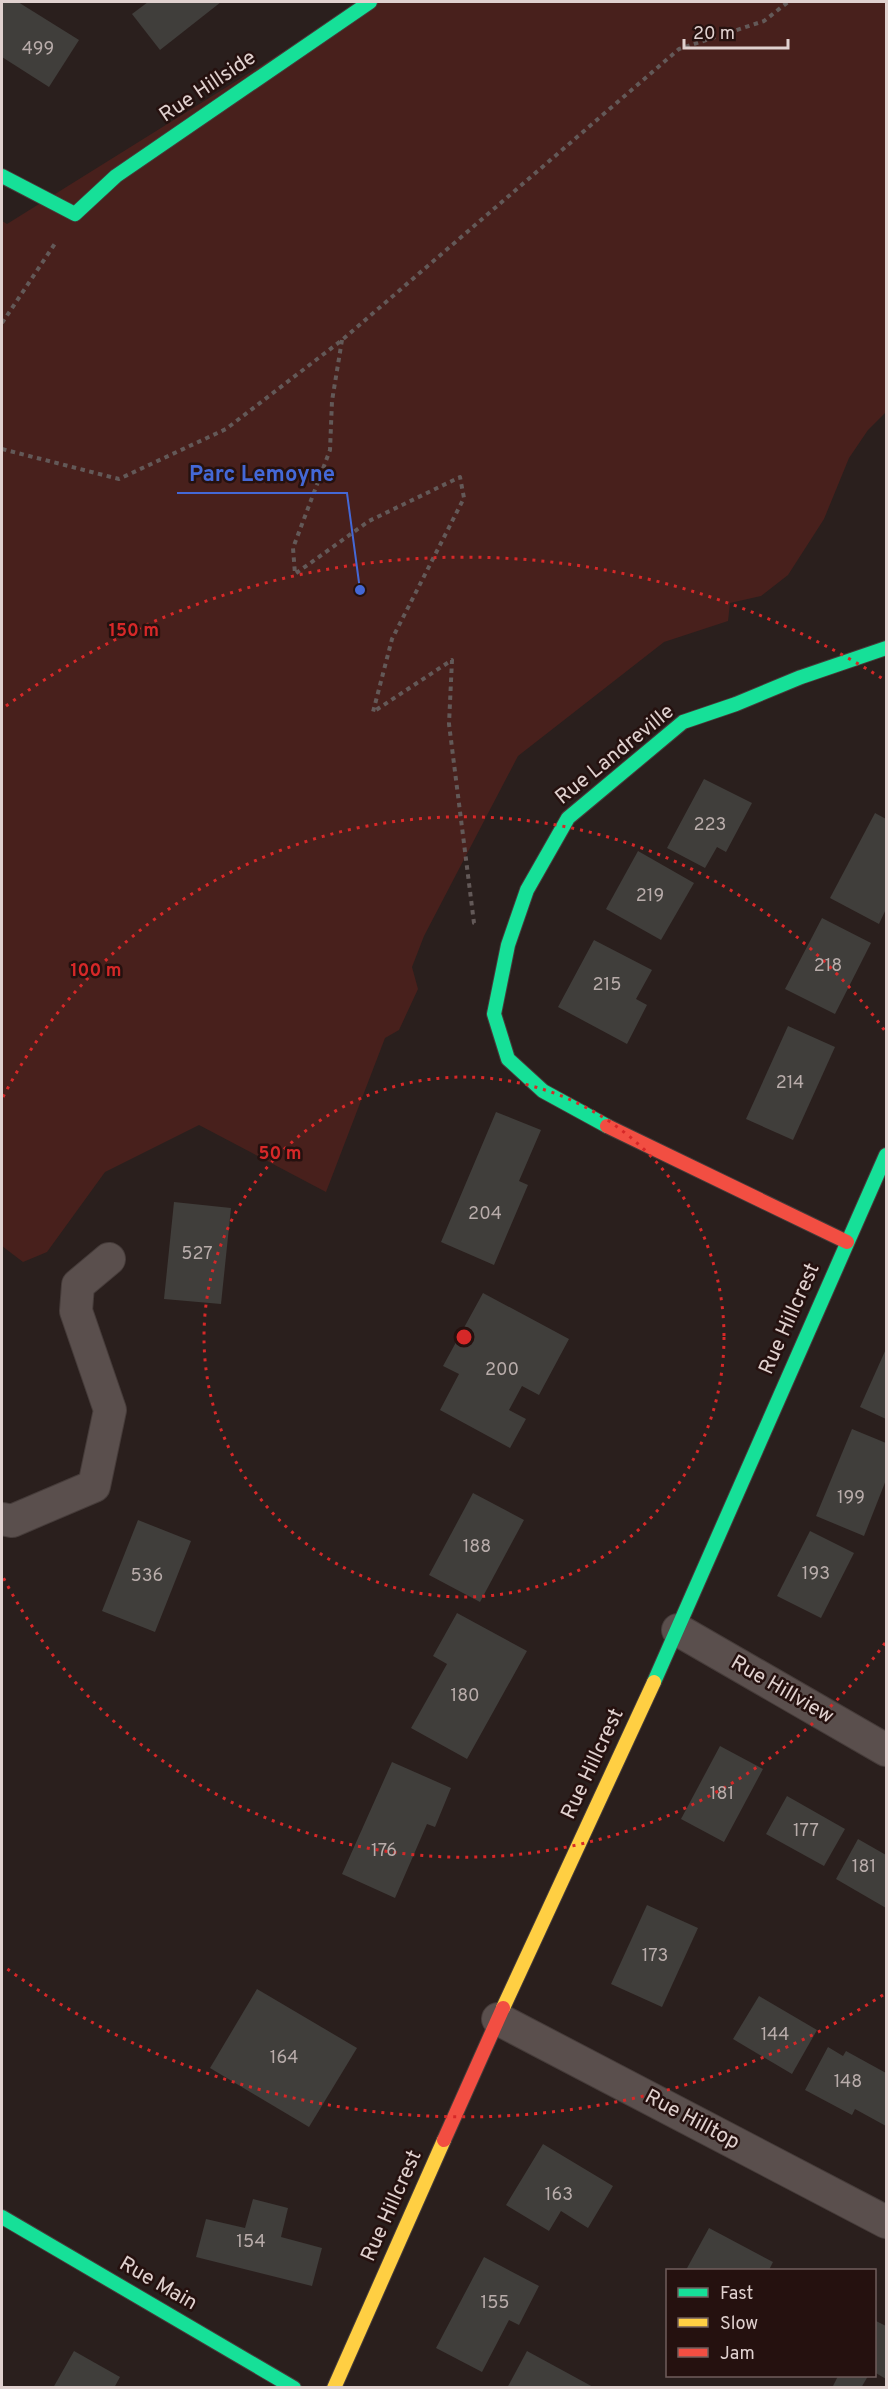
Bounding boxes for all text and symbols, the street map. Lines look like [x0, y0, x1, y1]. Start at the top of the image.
scale bar [684, 12, 788, 50]
text: 20 m [693, 23, 735, 46]
house number: 499 [22, 38, 54, 61]
street label: Rue Hillside [154, 45, 262, 129]
callout: Parc Lemoyne [177, 453, 347, 493]
text: Parc Lemoyne [189, 462, 335, 489]
text: 150 m [109, 620, 159, 643]
street label: Rue Landreville [550, 699, 680, 811]
house number: 223 [694, 814, 726, 837]
house number: 219 [636, 885, 664, 908]
house number: 218 [814, 955, 842, 978]
text: 100 m [70, 960, 122, 983]
house number: 215 [593, 974, 621, 997]
house number: 214 [776, 1072, 804, 1095]
text: 50 m [258, 1143, 302, 1166]
house number: 204 [468, 1203, 502, 1226]
house number: 527 [181, 1243, 213, 1266]
street label: Rue Hillcrest [753, 1259, 827, 1379]
centre of rings [454, 1327, 474, 1347]
house number: 200 [485, 1359, 519, 1382]
house number: 199 [837, 1487, 865, 1510]
house number: 188 [463, 1536, 491, 1559]
house number: 193 [802, 1563, 830, 1586]
house number: 536 [131, 1565, 163, 1588]
street label: Rue Hillview [726, 1650, 838, 1730]
house number: 180 [450, 1685, 480, 1708]
street label: Rue Hillcrest [556, 1704, 630, 1824]
house number: 181 [710, 1783, 734, 1806]
house number: 177 [793, 1820, 819, 1843]
house number: 176 [371, 1840, 397, 1863]
house number: 181 [852, 1856, 876, 1879]
house number: 173 [642, 1945, 668, 1968]
house number: 144 [761, 2024, 789, 2047]
house number: 164 [270, 2047, 298, 2070]
house number: 148 [834, 2071, 862, 2094]
street label: Rue Hilltop [640, 2084, 744, 2156]
street label: Rue Hillcrest [355, 2146, 429, 2266]
house number: 163 [545, 2184, 573, 2207]
house number: 154 [236, 2231, 266, 2254]
street label: Rue Main [114, 2251, 202, 2317]
legend [666, 2269, 876, 2377]
text: Fast [720, 2283, 753, 2306]
house number: 155 [480, 2292, 510, 2315]
text: Slow [720, 2313, 758, 2336]
text: Jam [720, 2343, 755, 2366]

